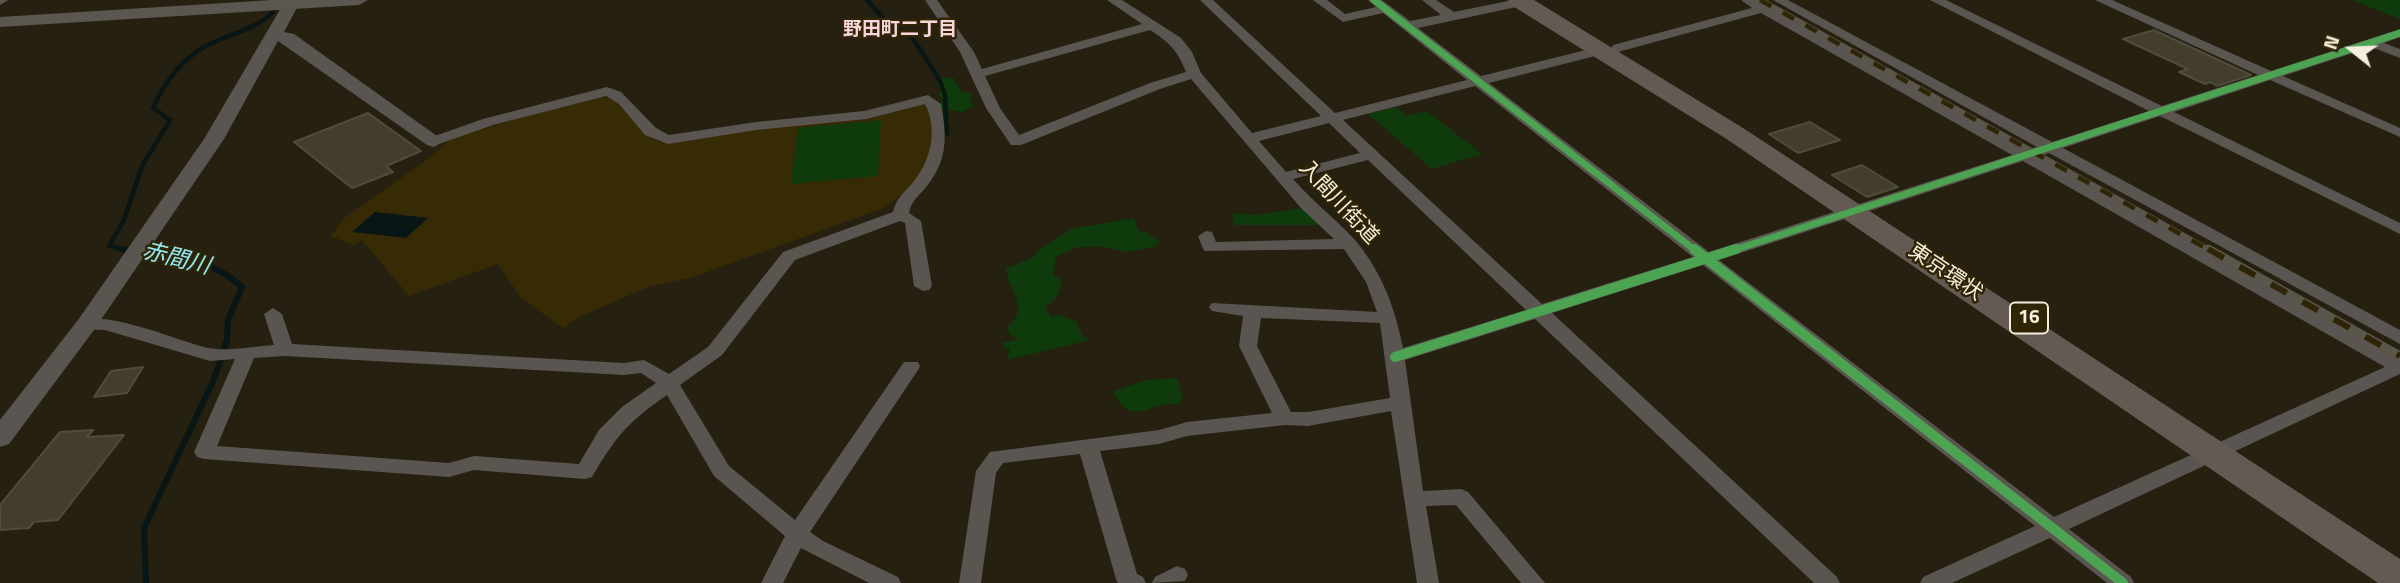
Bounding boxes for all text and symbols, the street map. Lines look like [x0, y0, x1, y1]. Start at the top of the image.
north arrow [2316, 14, 2386, 84]
district label: 野田町二丁目 [843, 19, 957, 41]
text: N [2315, 32, 2346, 53]
street label: 入間川街道 [1293, 156, 1383, 250]
water label: 赤間川 [139, 238, 213, 282]
street label: 東京環状 [1903, 239, 1987, 307]
road number: 16 [2010, 302, 2048, 334]

